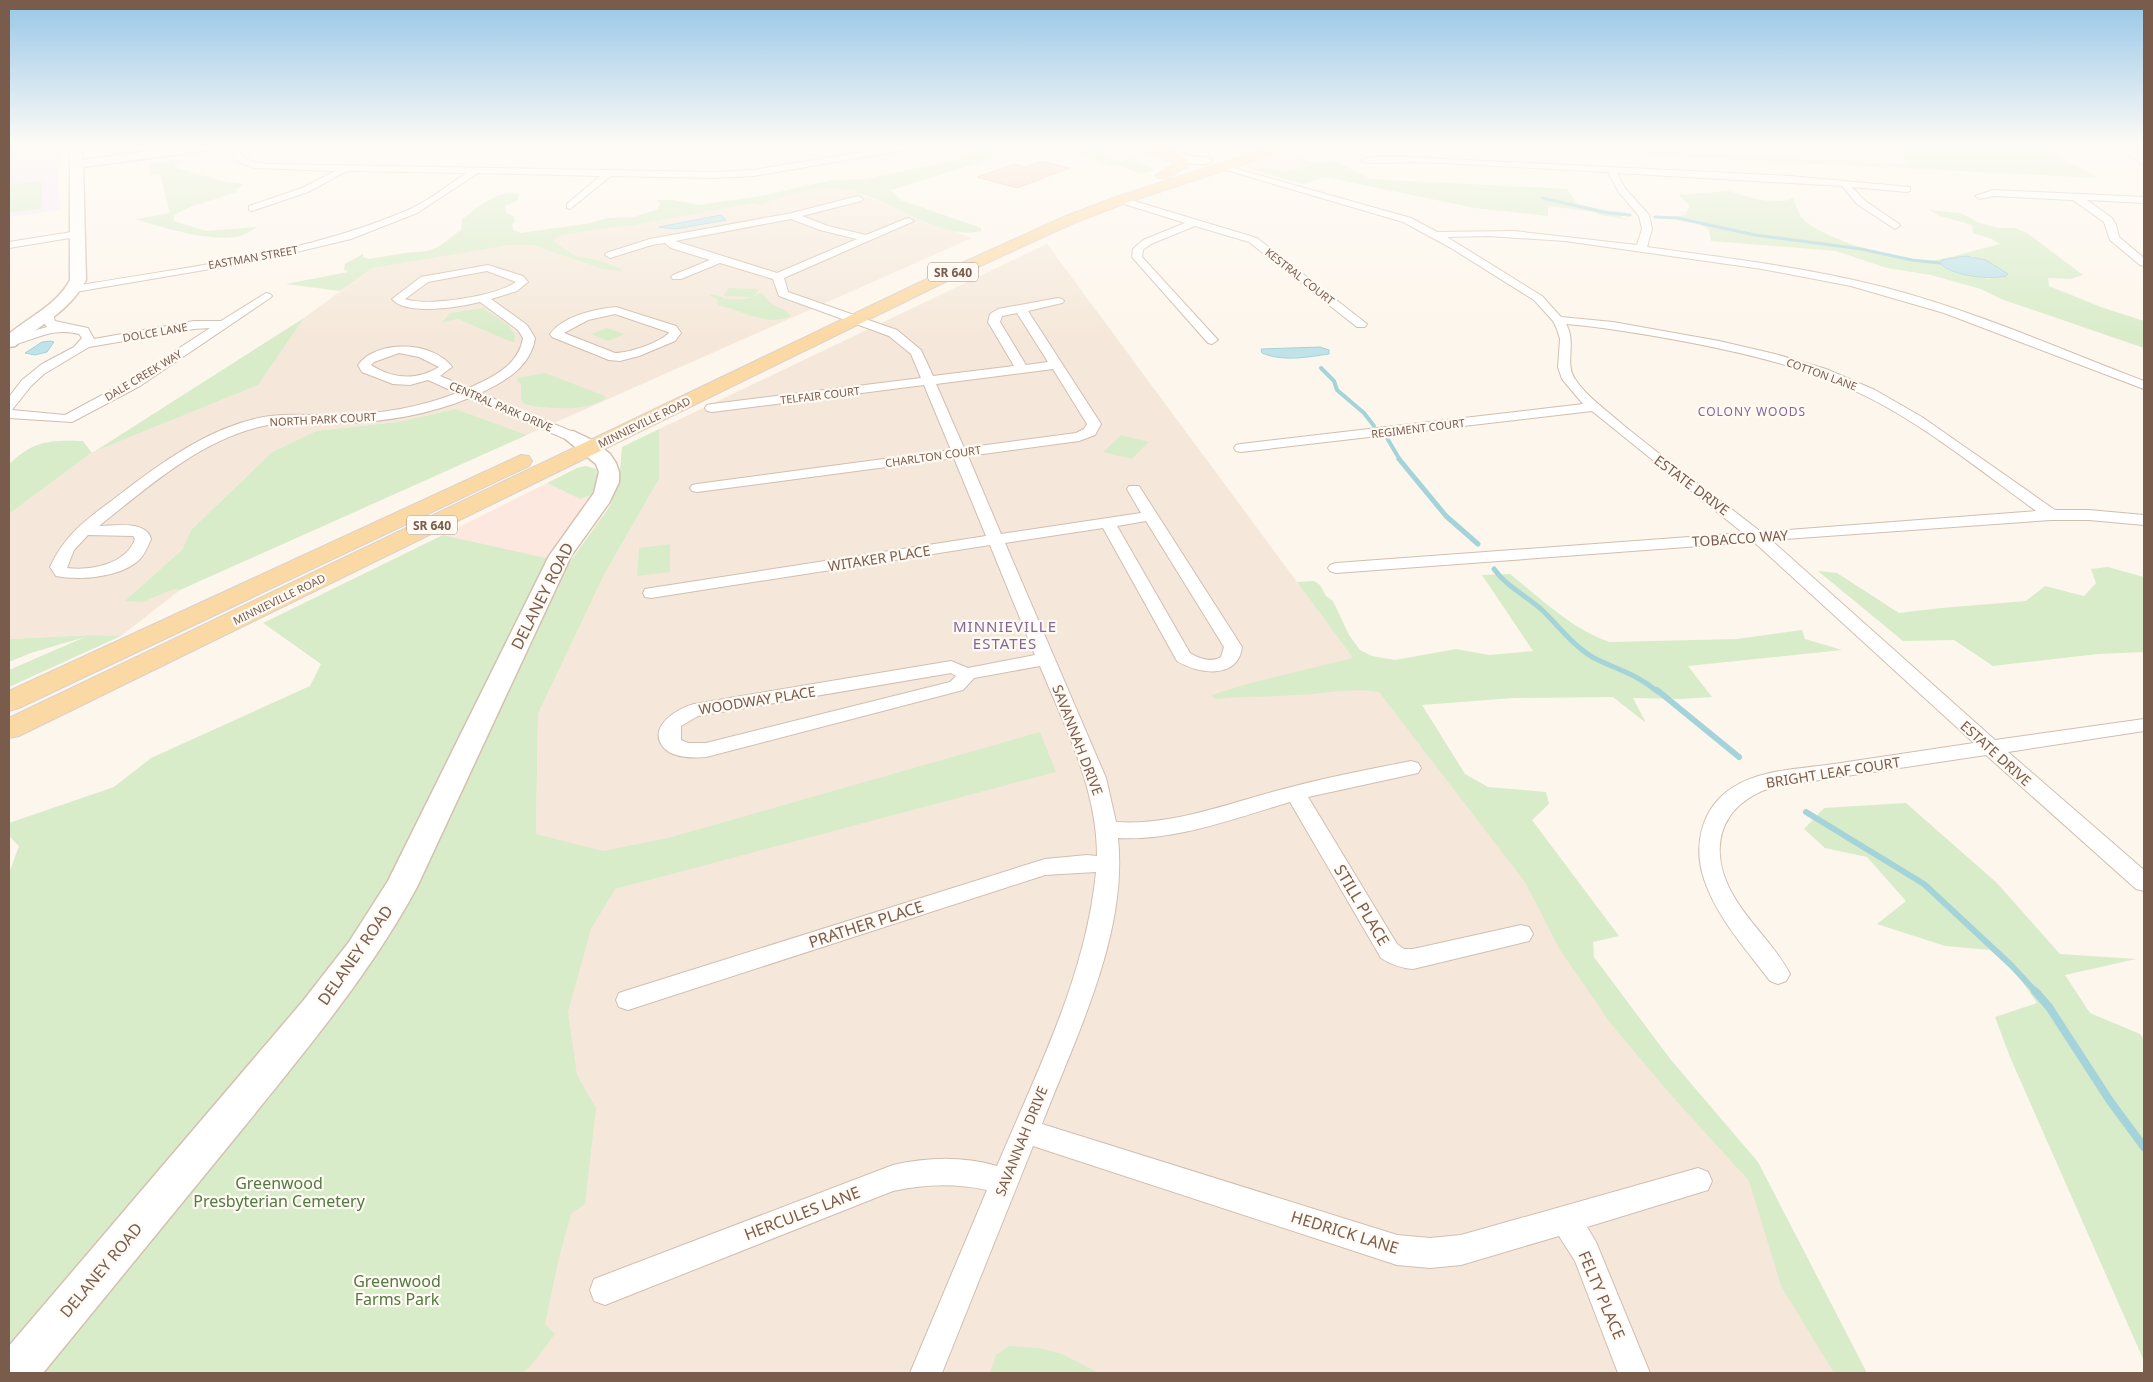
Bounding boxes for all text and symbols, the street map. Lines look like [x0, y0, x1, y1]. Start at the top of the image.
street label: EASTMAN STREET [207, 242, 299, 272]
street label: KESTRAL COURT [1262, 244, 1338, 308]
road number: SR 640 [928, 262, 978, 282]
street label: DOLCE LANE [122, 319, 188, 345]
street label: DALE CREEK WAY [102, 346, 185, 404]
street label: COTTON LANE [1785, 354, 1859, 394]
street label: CENTRAL PARK DRIVE [447, 377, 555, 435]
street label: TELFAIR COURT [779, 383, 861, 407]
street label: MINNIEVILLE ROAD [595, 393, 693, 451]
district label: COLONY WOODS [1698, 403, 1806, 420]
street label: NORTH PARK COURT [269, 409, 377, 429]
street label: REGIMENT COURT [1370, 415, 1466, 441]
street label: CHARLTON COURT [884, 442, 982, 470]
street label: ESTATE DRIVE [1651, 451, 1733, 519]
road number: SR 640 [407, 516, 457, 534]
street label: TOBACCO WAY [1691, 525, 1789, 551]
street label: DELANEY ROAD [506, 539, 578, 653]
street label: WITAKER PLACE [826, 541, 932, 575]
street label: MINNIEVILLE ROAD [230, 570, 328, 628]
district label: MINNIEVILLE ESTATES [953, 616, 1057, 653]
street label: WOODWAY PLACE [697, 681, 817, 719]
street label: SAVANNAH DRIVE [1048, 682, 1108, 798]
street label: ESTATE DRIVE [1956, 716, 2036, 790]
street label: BRIGHT LEAF COURT [1764, 752, 1902, 792]
street label: STILL PLACE [1329, 860, 1395, 950]
street label: PRATHER PLACE [806, 895, 926, 953]
street label: DELANEY ROAD [312, 901, 398, 1009]
street label: SAVANNAH DRIVE [990, 1083, 1052, 1199]
park label: Greenwood Presbyterian Cemetery [193, 1172, 366, 1212]
street label: HERCULES LANE [741, 1181, 863, 1245]
street label: HEDRICK LANE [1288, 1205, 1402, 1259]
street label: DELANEY ROAD [55, 1218, 147, 1322]
street label: FELTY PLACE [1573, 1247, 1631, 1343]
park label: Greenwood Farms Park [353, 1270, 441, 1310]

